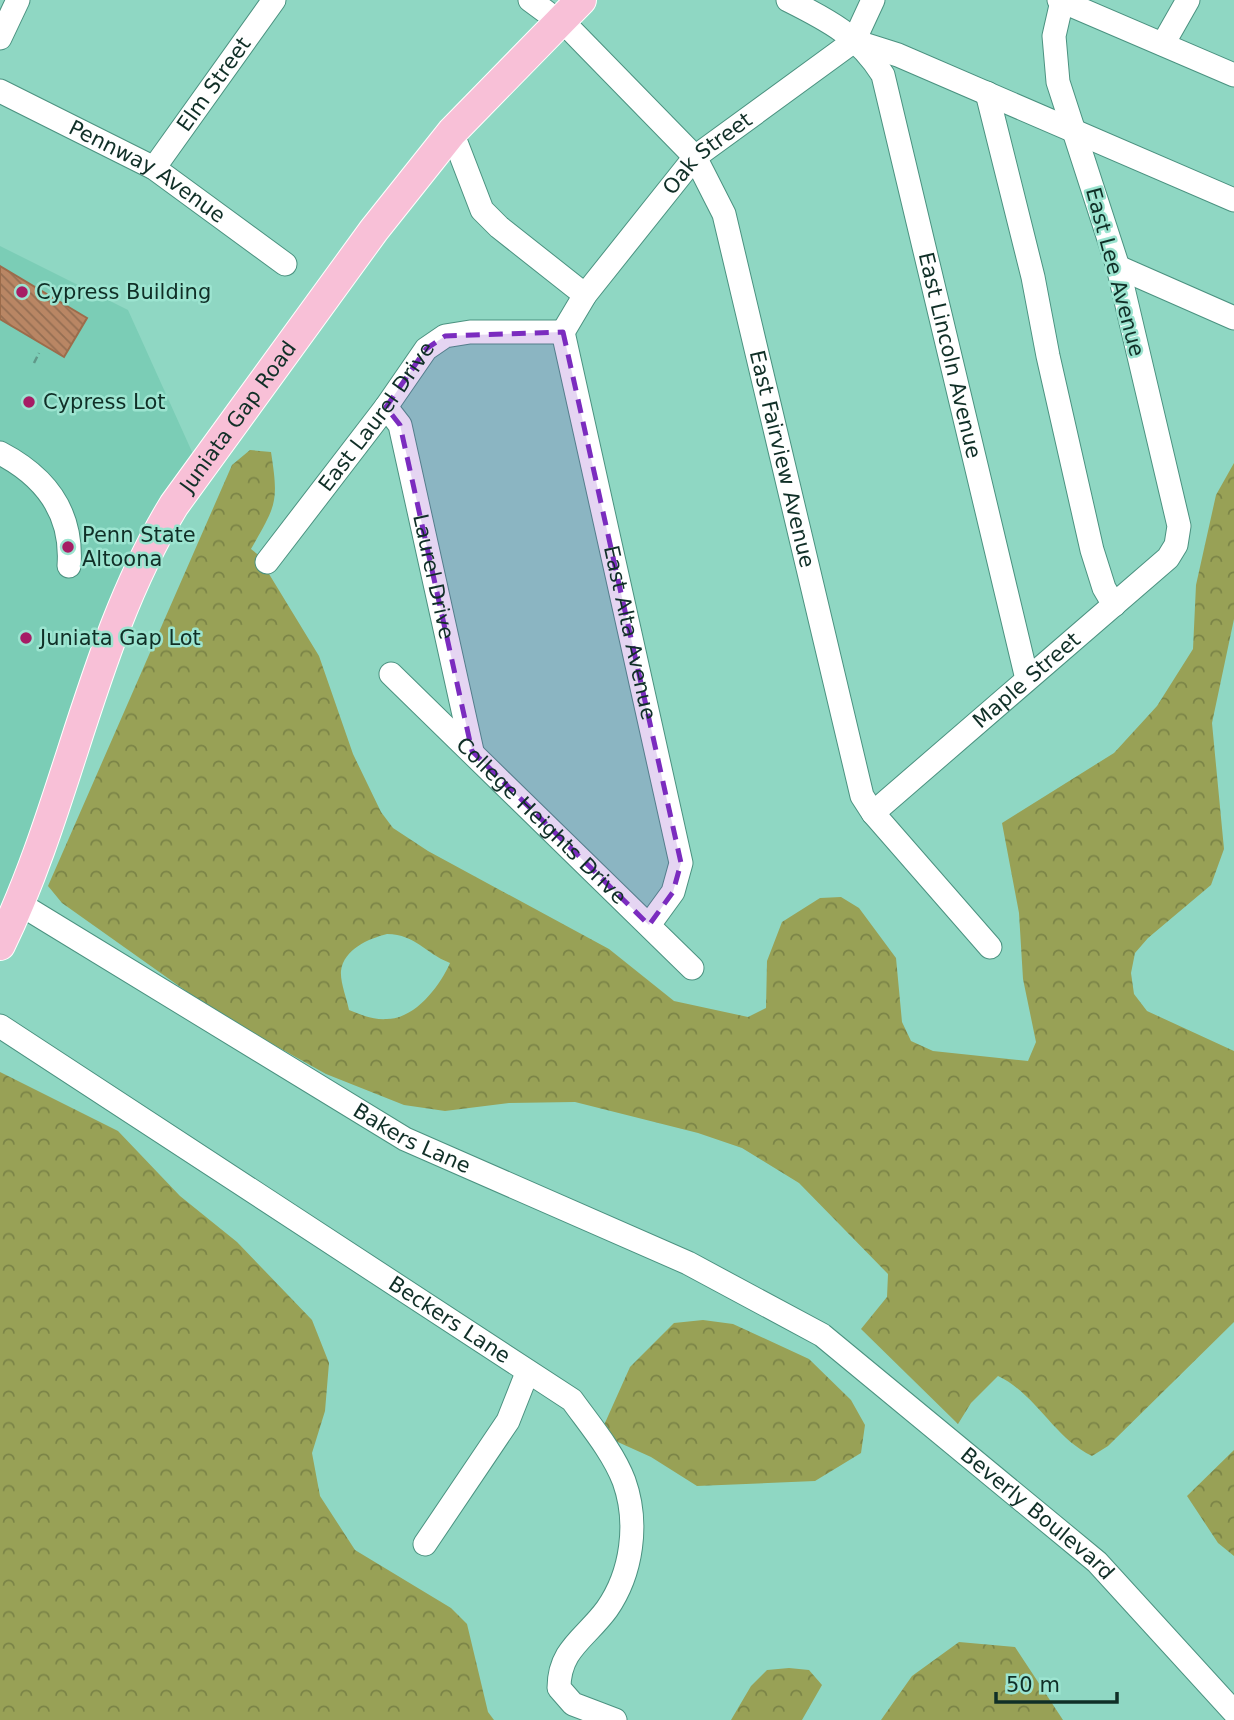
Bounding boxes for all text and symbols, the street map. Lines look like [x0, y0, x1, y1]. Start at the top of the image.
street label: Elm Street [172, 32, 256, 136]
street label: Oak Street [658, 108, 757, 199]
street label: Pennway Avenue [65, 115, 230, 228]
street label: East Lee Avenue [1081, 185, 1149, 359]
street label: East Lincoln Avenue [914, 250, 986, 461]
place label: Cypress Building [36, 280, 211, 304]
marker: Cypress Building [14, 284, 30, 300]
street label: Juniata Gap Road [174, 337, 301, 499]
street label: East Laurel Drive [314, 337, 439, 496]
street label: East Fairview Avenue [745, 348, 819, 570]
place label: Cypress Lot [43, 390, 165, 414]
marker: Cypress Lot [21, 394, 37, 410]
street label: Laurel Drive [408, 512, 459, 641]
place label: Penn State Altoona [82, 523, 196, 571]
marker: Penn State Altoona [60, 539, 76, 555]
street label: East Alta Avenue [599, 543, 661, 722]
place label: Juniata Gap Lot [38, 626, 201, 650]
street label: Maple Street [968, 627, 1085, 733]
marker: Juniata Gap Lot [18, 630, 34, 646]
street label: College Heights Drive [451, 732, 631, 909]
street label: Bakers Lane [349, 1098, 474, 1178]
street label: Beckers Lane [384, 1271, 515, 1368]
street label: Beverly Boulevard [956, 1443, 1119, 1585]
scale bar [996, 1660, 1117, 1704]
text: 50 m [1006, 1673, 1060, 1697]

